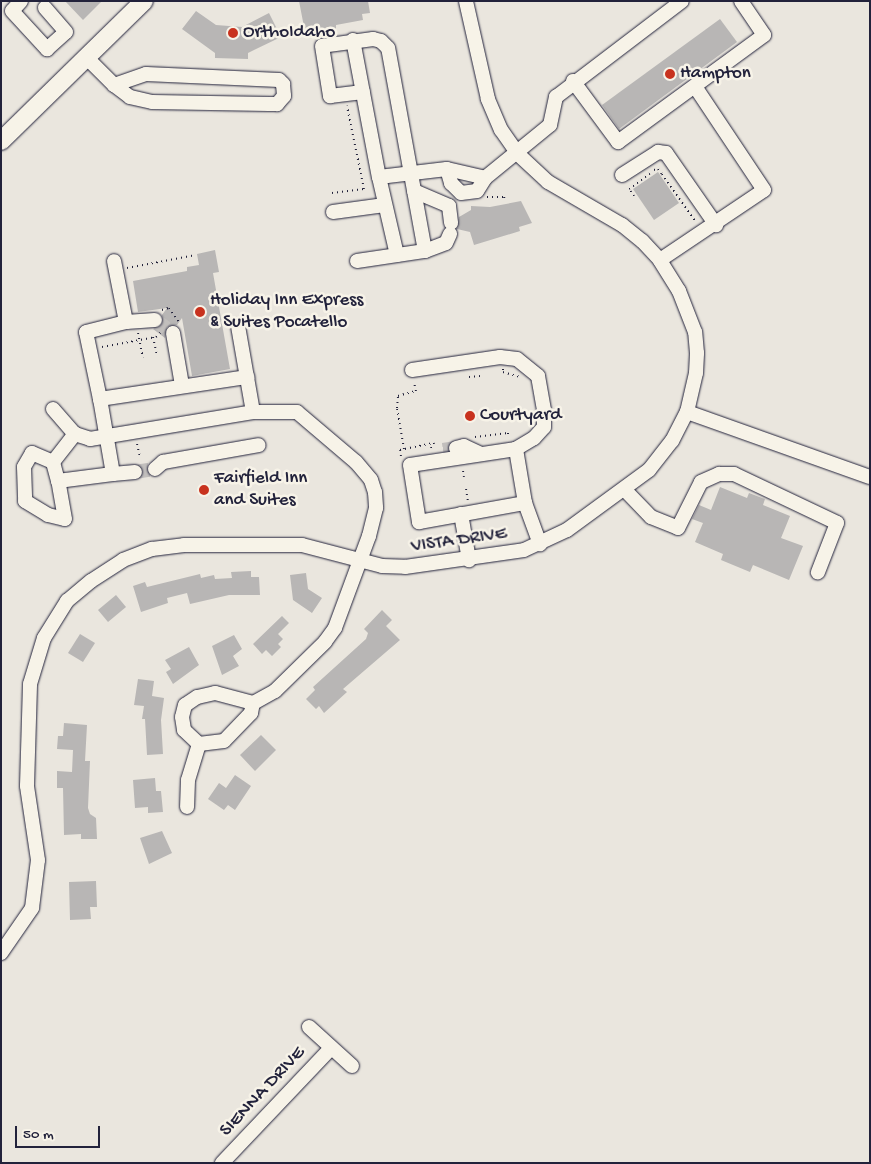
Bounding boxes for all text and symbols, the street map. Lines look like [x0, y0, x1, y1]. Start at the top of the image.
place label: OrthoIdaho [243, 22, 335, 44]
marker: OrthoIdaho [227, 27, 239, 39]
place label: Hampton [680, 63, 751, 85]
marker: Hampton [664, 68, 676, 80]
place label: Holiday Inn Express & Suites Pocatello [210, 290, 363, 334]
marker: Holiday Inn Express & Suites Pocatello [194, 306, 206, 318]
place label: Courtyard [480, 405, 561, 427]
marker: Courtyard [464, 410, 476, 422]
place label: Fairfield Inn and Suites [214, 468, 307, 512]
marker: Fairfield Inn and Suites [198, 484, 210, 496]
street label: VISTA DRIVE [410, 523, 508, 559]
street label: SIENNA DRIVE [215, 1042, 311, 1142]
scale bar [18, 1116, 102, 1148]
text: 50 m [23, 1126, 54, 1144]

